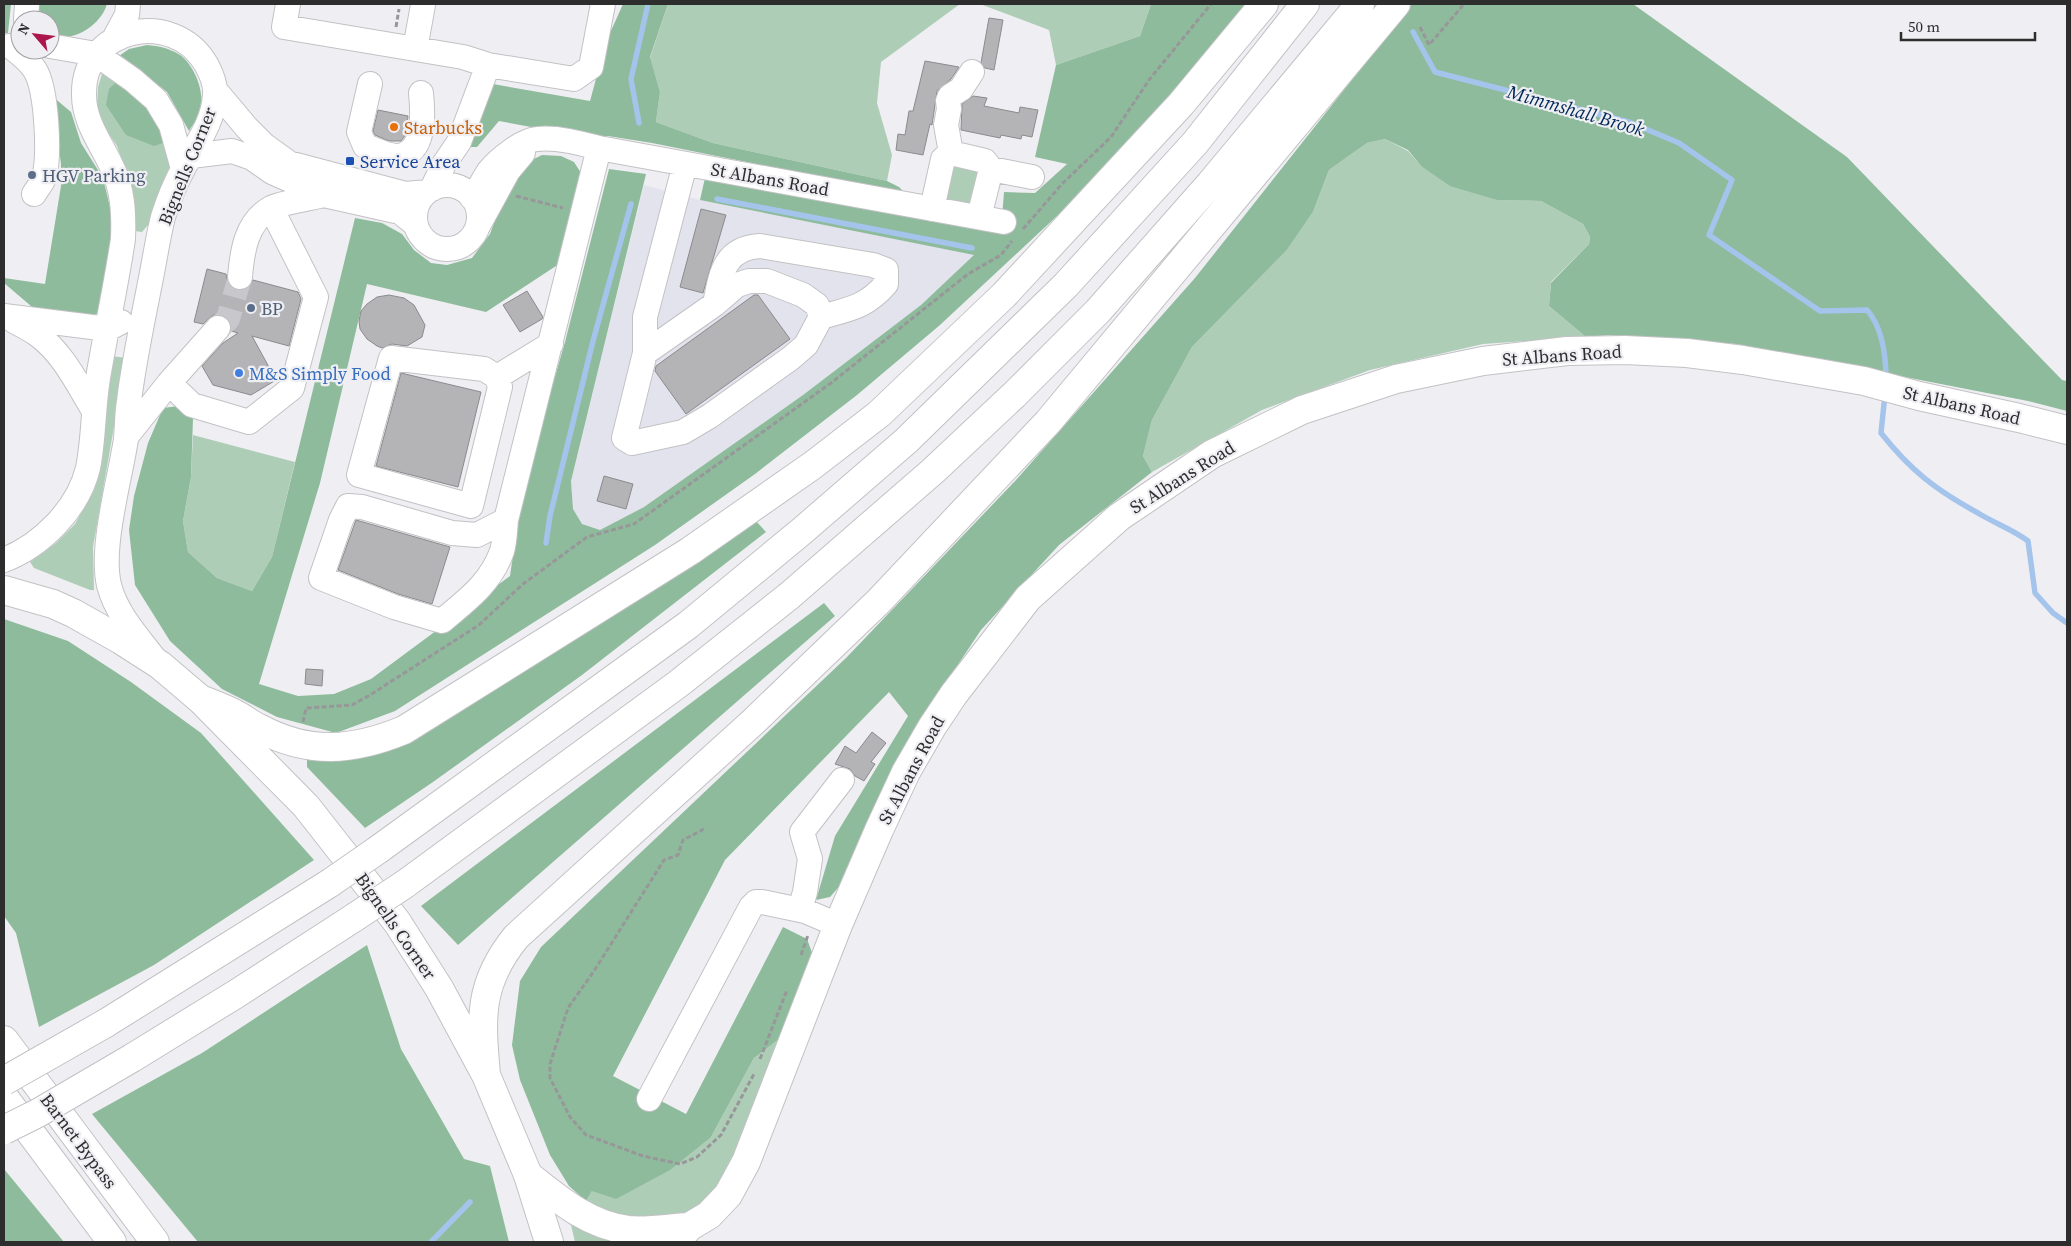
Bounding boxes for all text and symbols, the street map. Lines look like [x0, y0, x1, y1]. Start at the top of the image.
north arrow [10, 10, 60, 60]
scale bar [1901, 10, 2035, 42]
text: 50 m [1908, 16, 1940, 37]
text: N [12, 20, 35, 38]
water label: Mimmshall Brook [1503, 78, 1648, 142]
street label: Bignells Corner [152, 103, 222, 229]
place label: Starbucks [404, 115, 482, 140]
marker: Starbucks [388, 121, 400, 133]
place label: Service Area [360, 149, 461, 174]
marker: Service Area [344, 155, 356, 167]
street label: St Albans Road [709, 156, 831, 202]
place label: HGV Parking [42, 163, 145, 188]
marker: HGV Parking [26, 169, 38, 181]
place label: BP [261, 296, 283, 321]
marker: BP [245, 302, 257, 314]
street label: St Albans Road [1501, 338, 1623, 372]
place label: M&S Simply Food [249, 361, 391, 386]
marker: M&S Simply Food [233, 367, 245, 379]
street label: St Albans Road [1901, 379, 2023, 431]
street label: St Albans Road [1125, 435, 1239, 519]
street label: St Albans Road [872, 711, 950, 829]
street label: Bignells Corner [350, 868, 442, 985]
street label: Barnet Bypass [35, 1088, 123, 1194]

